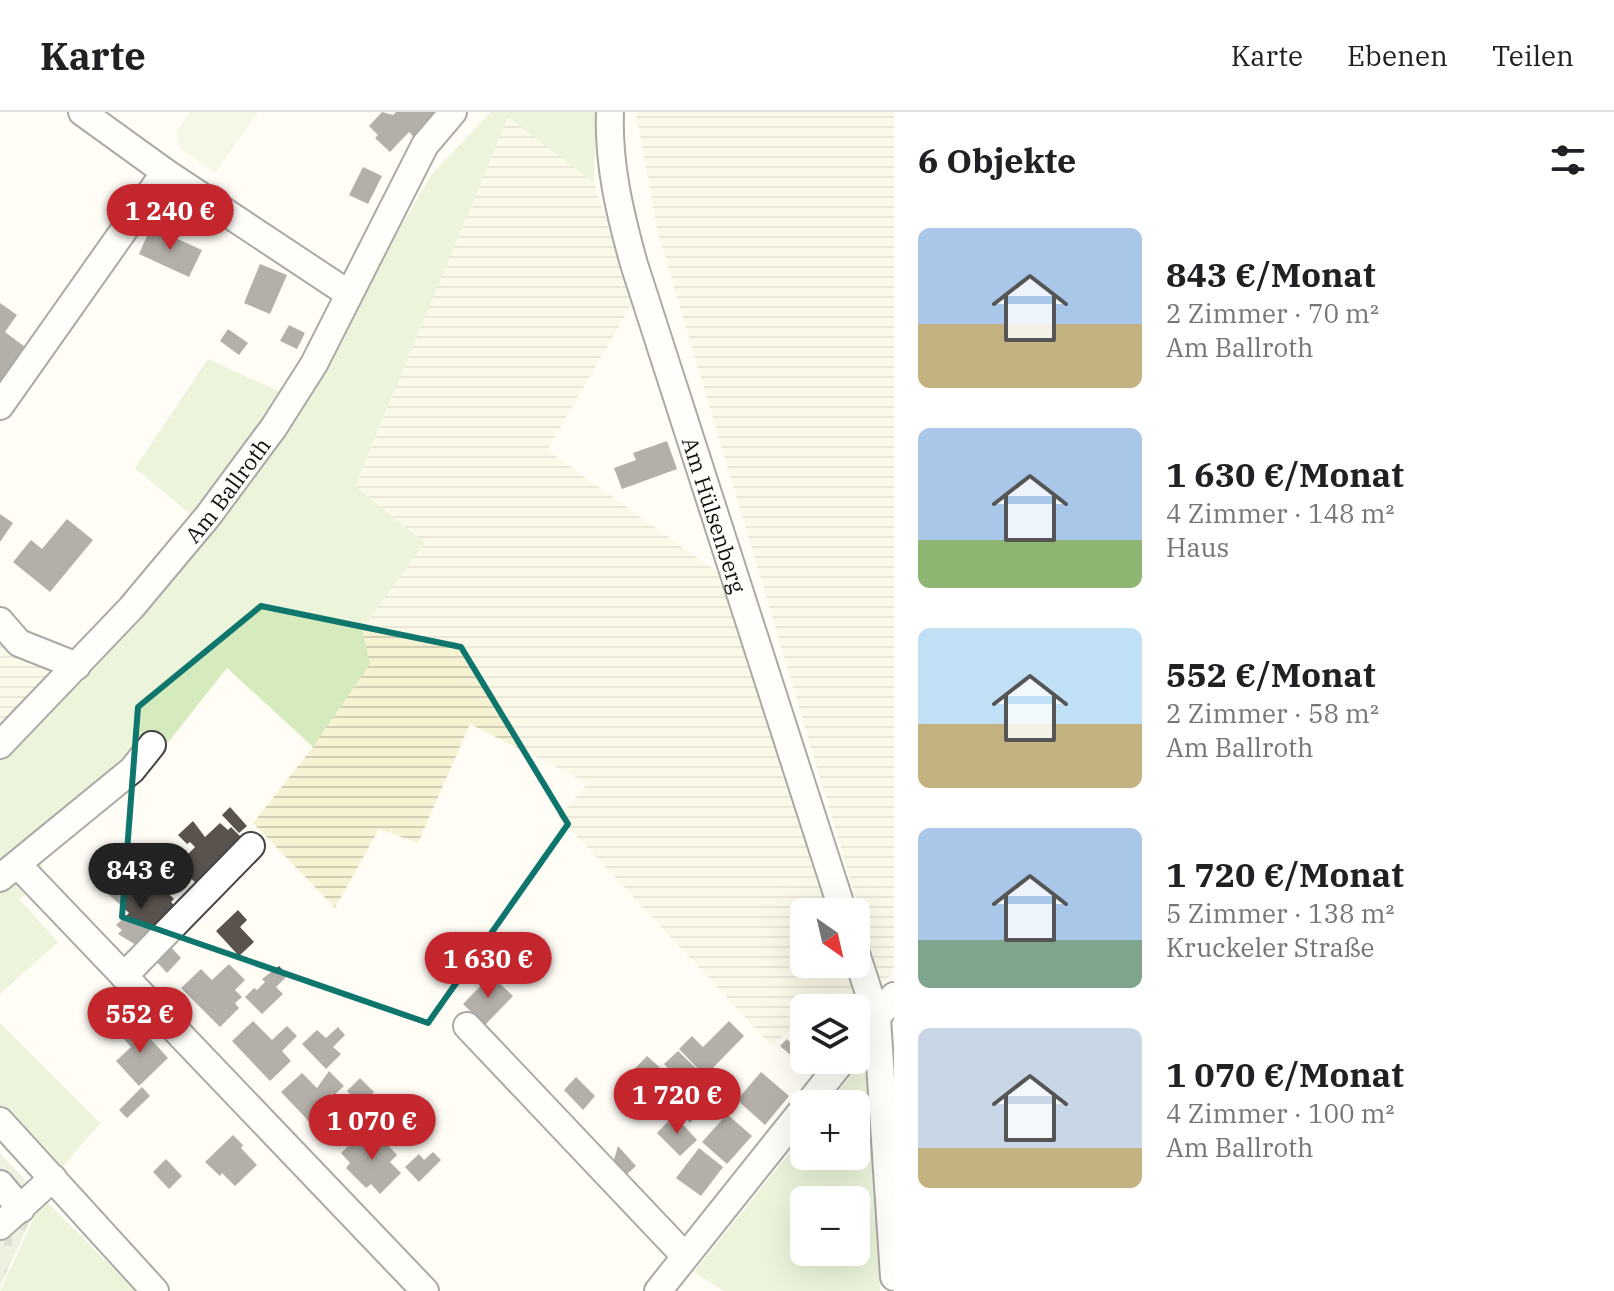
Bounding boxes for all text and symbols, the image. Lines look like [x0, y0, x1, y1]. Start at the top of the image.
text: Karte [40, 31, 146, 80]
text: Karte [1231, 37, 1303, 74]
text: Ebenen [1347, 37, 1448, 74]
text: Teilen [1492, 37, 1574, 74]
text: 6 Objekte [918, 138, 1076, 182]
icon: filters [1546, 138, 1590, 182]
pin: 1 240 € [96, 184, 244, 252]
text: 1 240 € [125, 193, 215, 227]
text: 843 €/Monat [1166, 252, 1376, 296]
icon: home [982, 260, 1078, 356]
text: 2 Zimmer · 70 m² [1166, 296, 1379, 330]
text: Am Ballroth [1166, 330, 1313, 364]
street label: Am Ballroth [178, 431, 276, 548]
street label: Am Hülsenberg [676, 433, 754, 596]
text: 1 630 €/Monat [1166, 452, 1404, 496]
icon: home [982, 460, 1078, 556]
text: 4 Zimmer · 148 m² [1166, 496, 1395, 530]
text: Haus [1166, 530, 1229, 564]
text: 552 €/Monat [1166, 652, 1376, 696]
icon: home [982, 660, 1078, 756]
text: 2 Zimmer · 58 m² [1166, 696, 1379, 730]
text: Am Ballroth [1166, 730, 1313, 764]
pin: 843 € [85, 843, 197, 911]
text: 843 € [107, 852, 175, 886]
text: 1 720 €/Monat [1166, 852, 1404, 896]
icon: home [982, 860, 1078, 956]
text: 5 Zimmer · 138 m² [1166, 896, 1395, 930]
north arrow [790, 898, 870, 978]
map controls [790, 898, 870, 1266]
text: Kruckeler Straße [1166, 930, 1374, 964]
pin: 1 630 € [414, 932, 562, 1000]
text: 1 630 € [443, 941, 533, 975]
pin: 552 € [84, 987, 196, 1055]
button: layers [790, 994, 870, 1074]
text: 552 € [106, 996, 174, 1030]
text: 1 070 €/Monat [1166, 1052, 1404, 1096]
icon: home [982, 1060, 1078, 1156]
pin: 1 720 € [603, 1068, 751, 1136]
text: 1 720 € [632, 1077, 722, 1111]
button: + [790, 1090, 870, 1170]
pin: 1 070 € [298, 1094, 446, 1162]
text: 4 Zimmer · 100 m² [1166, 1096, 1395, 1130]
text: 1 070 € [327, 1103, 417, 1137]
text: Am Ballroth [1166, 1130, 1313, 1164]
button: − [790, 1186, 870, 1266]

